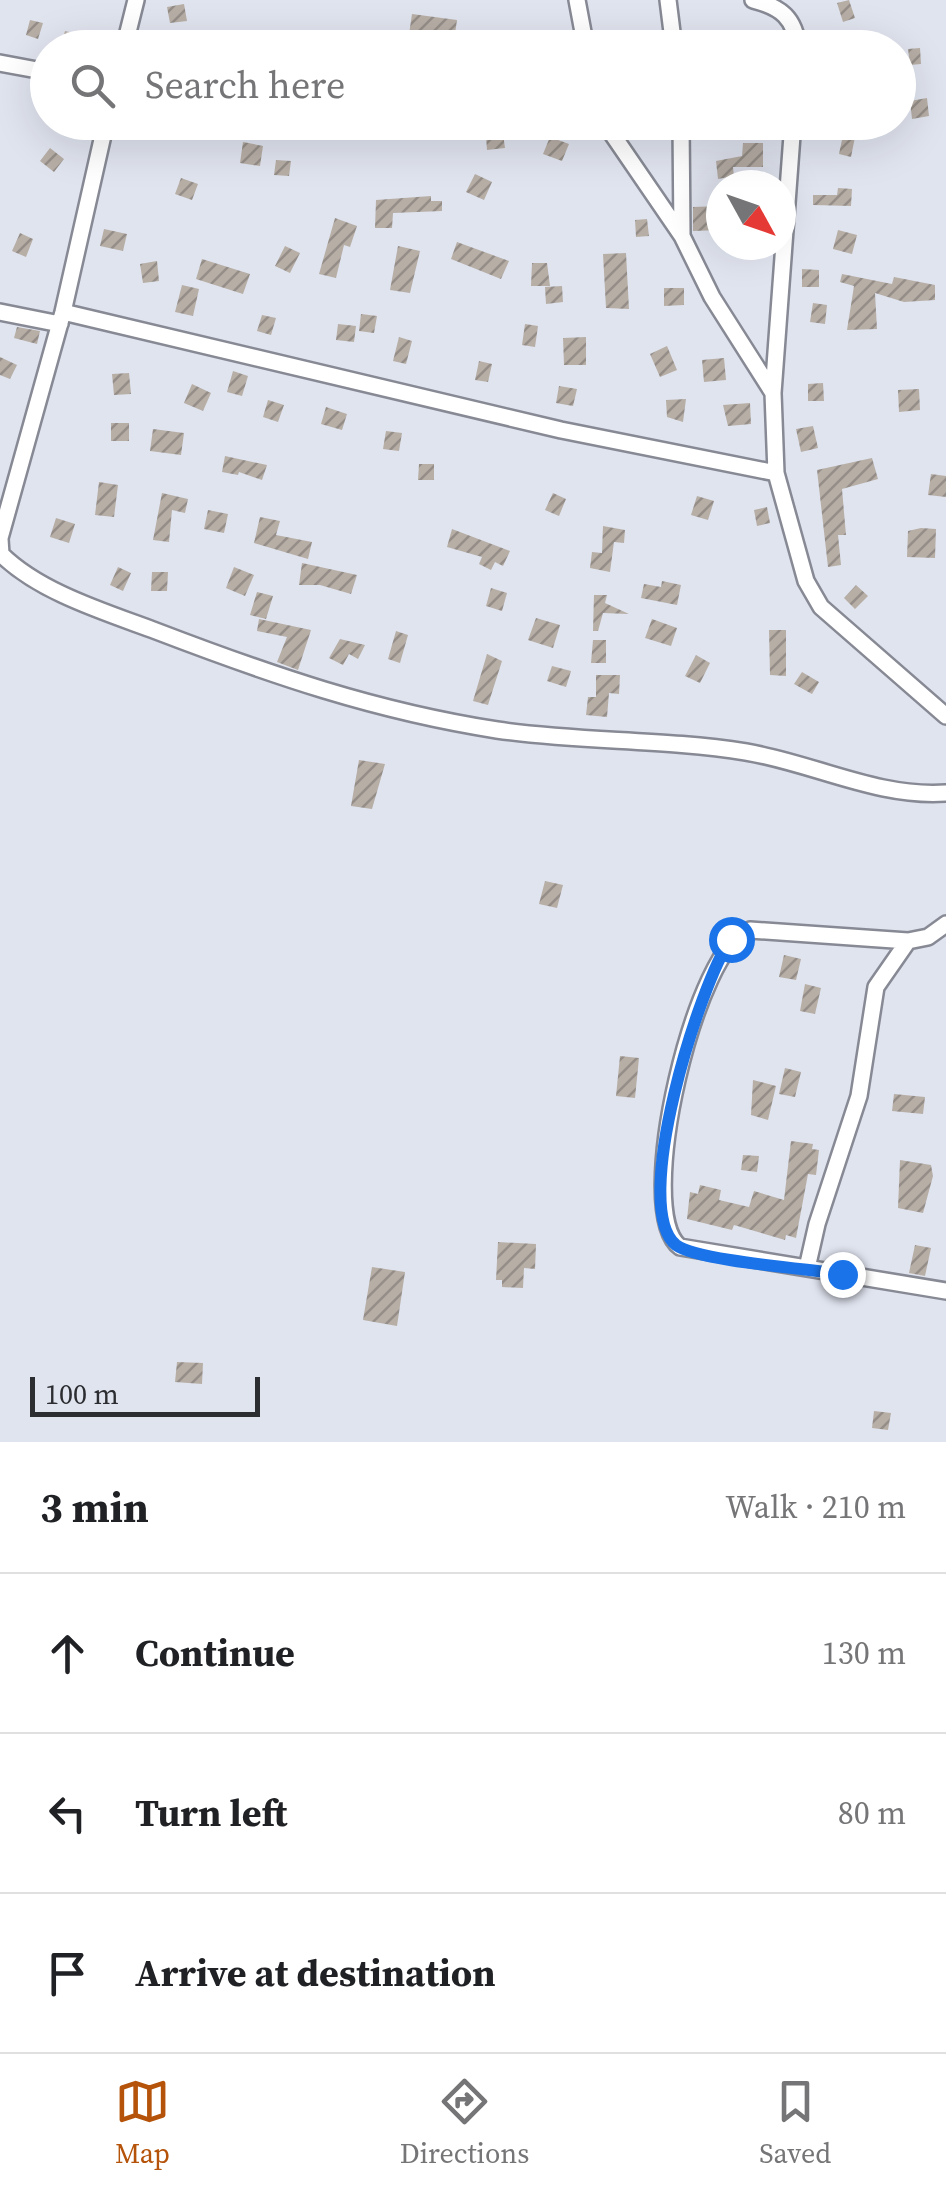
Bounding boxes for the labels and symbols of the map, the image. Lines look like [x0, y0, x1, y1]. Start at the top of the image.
north arrow [706, 170, 796, 260]
route start [709, 917, 755, 963]
route end [820, 1252, 866, 1298]
scale bar [30, 1372, 260, 1416]

